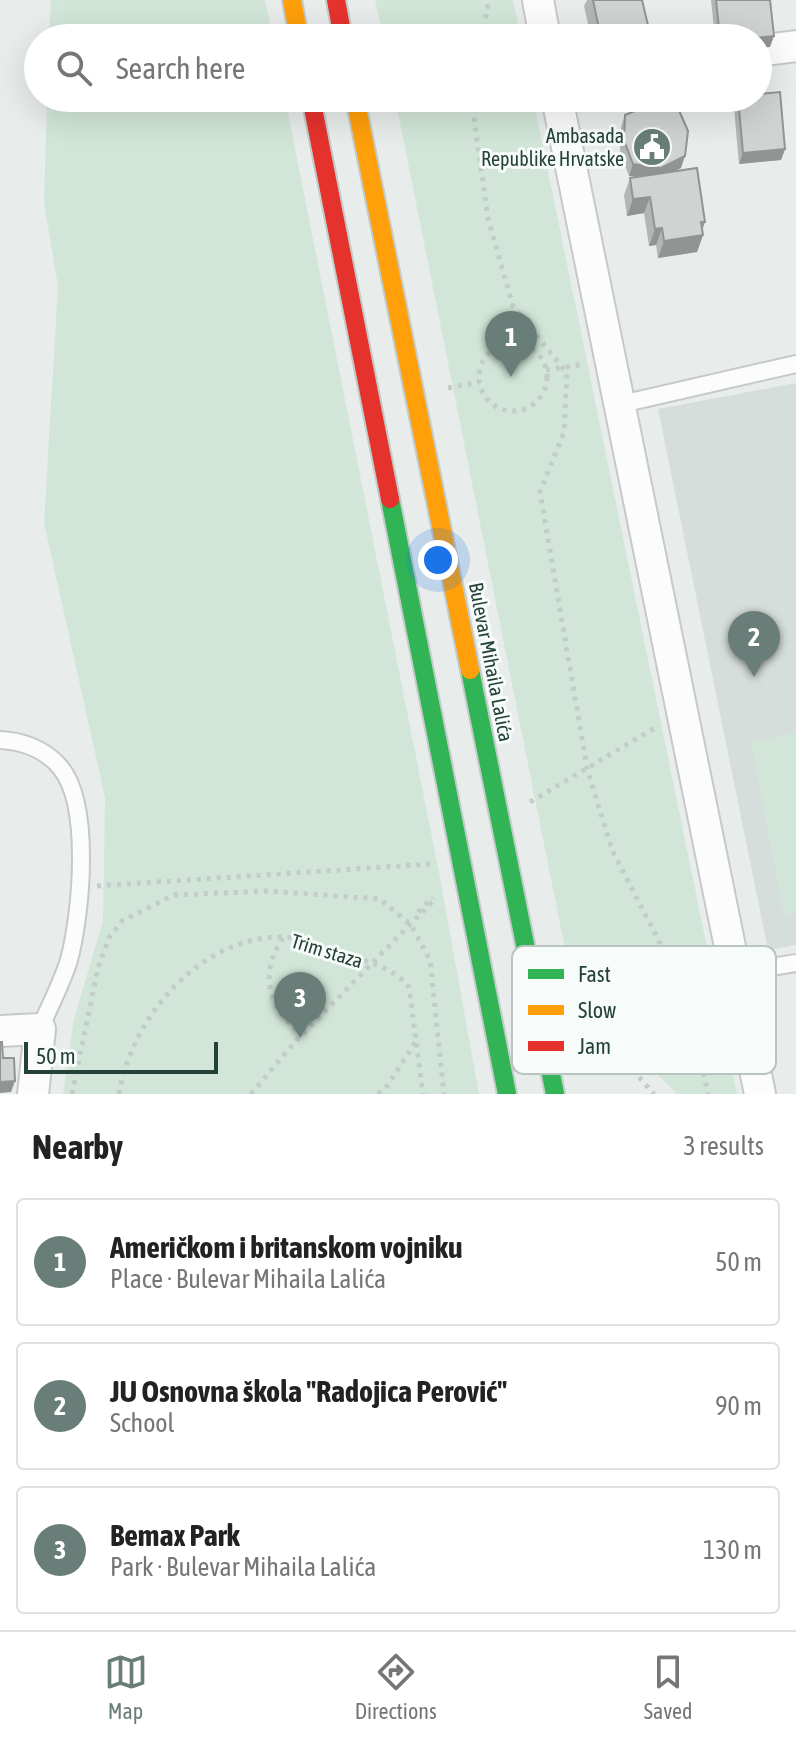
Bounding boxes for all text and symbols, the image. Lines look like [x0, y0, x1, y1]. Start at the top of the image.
search box [24, 24, 772, 112]
icon: search [52, 46, 96, 90]
text: Search here [116, 51, 245, 85]
place label: Ambasada Republike Hrvatske [481, 124, 624, 170]
public building icon: Ambasada Republike Hrvatske [631, 126, 673, 168]
pin: 1 [485, 311, 537, 377]
your location [418, 540, 458, 580]
street label: Bulevar Mihaila Lalića [465, 580, 518, 743]
pin: 2 [728, 611, 780, 677]
street label: Trim staza [288, 929, 366, 972]
legend [512, 946, 776, 1074]
text: Fast [578, 961, 611, 987]
pin: 3 [274, 972, 326, 1038]
text: Slow [578, 997, 616, 1023]
text: Jam [578, 1033, 611, 1059]
scale bar [24, 1038, 218, 1074]
text: 50 m [36, 1043, 76, 1069]
text: Nearby [32, 1127, 123, 1166]
text: 3 results [683, 1131, 764, 1161]
text: Američkom i britanskom vojniku [110, 1230, 463, 1264]
text: 1 [54, 1247, 66, 1277]
text: 50 m [715, 1247, 762, 1277]
text: Place · Bulevar Mihaila Lalića [110, 1264, 386, 1294]
text: JU Osnovna škola "Radojica Perović" [110, 1374, 507, 1408]
text: 2 [54, 1391, 66, 1421]
text: 90 m [715, 1391, 762, 1421]
text: School [110, 1408, 174, 1438]
text: Bemax Park [110, 1518, 240, 1552]
text: 3 [54, 1535, 66, 1565]
text: 130 m [703, 1535, 762, 1565]
text: Park · Bulevar Mihaila Lalića [110, 1552, 376, 1582]
tab: Map [104, 1650, 148, 1724]
tab: Directions [355, 1650, 437, 1724]
tab: Saved [644, 1650, 692, 1724]

